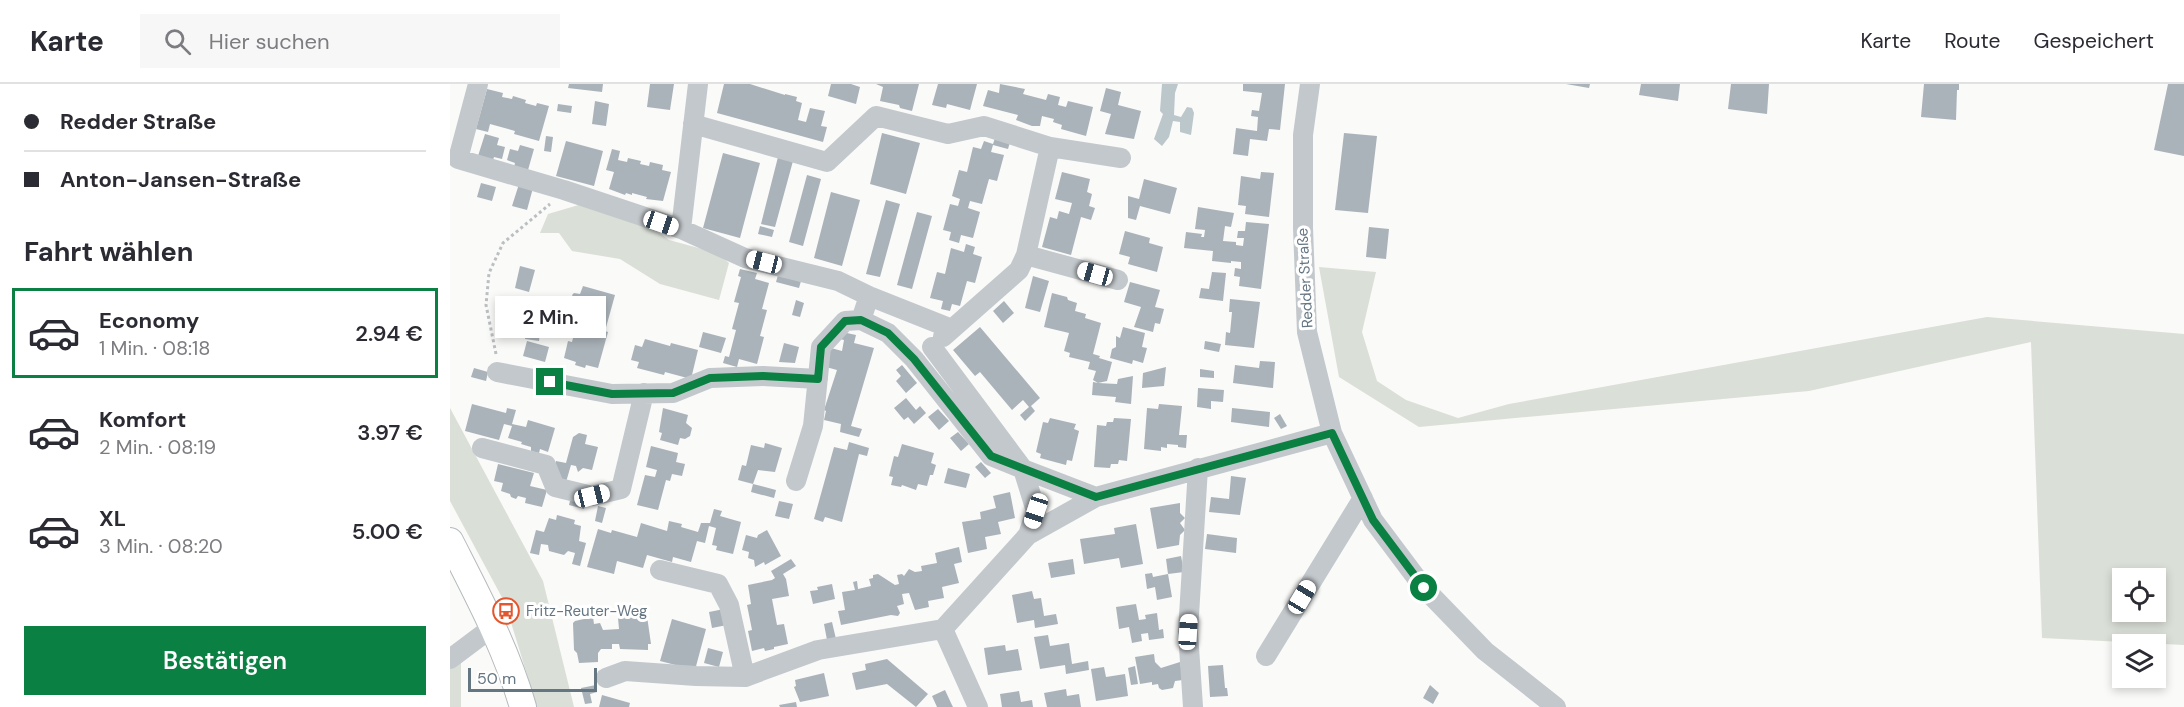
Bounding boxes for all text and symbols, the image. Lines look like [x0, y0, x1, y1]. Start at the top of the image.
search box [140, 14, 560, 68]
text: Karte [30, 23, 104, 60]
icon: search [161, 25, 194, 58]
text: Hier suchen [209, 27, 330, 56]
text: Karte [1860, 27, 1911, 55]
text: Route [1944, 27, 2000, 55]
text: Gespeichert [2033, 27, 2154, 55]
text: Redder Straße [60, 107, 216, 136]
text: Anton-Jansen-Straße [60, 165, 301, 194]
car [641, 209, 681, 237]
street label: Redder Straße [1292, 227, 1318, 329]
text: Fahrt wählen [24, 234, 194, 269]
car [744, 249, 784, 275]
car [1075, 260, 1115, 288]
callout: 2 Min. [495, 295, 606, 337]
text: 2 Min. [523, 304, 578, 330]
icon: car [27, 306, 81, 360]
text: Economy [99, 306, 199, 335]
text: 2.94 € [355, 319, 423, 348]
text: 1 Min. · 08:18 [99, 335, 211, 361]
route end [536, 368, 563, 395]
icon: car [27, 405, 81, 459]
text: Komfort [99, 405, 186, 434]
text: 3.97 € [357, 418, 423, 447]
text: 2 Min. · 08:19 [99, 434, 216, 460]
car [572, 483, 612, 509]
car [1022, 491, 1050, 531]
icon: car [27, 504, 81, 558]
text: XL [99, 504, 126, 533]
text: 5.00 € [352, 517, 423, 546]
text: 3 Min. · 08:20 [99, 533, 223, 559]
map controls [2112, 568, 2166, 688]
button: locate [2112, 568, 2166, 622]
route start [1410, 574, 1437, 601]
car [1285, 577, 1319, 617]
bus stop icon: Fritz-Reuter-Weg [491, 596, 521, 626]
place label: Fritz-Reuter-Weg [526, 601, 648, 621]
car [1178, 613, 1198, 651]
button: Bestätigen [24, 626, 426, 695]
button: layers [2112, 634, 2166, 688]
scale bar [468, 665, 597, 692]
text: 50 m [477, 668, 516, 689]

